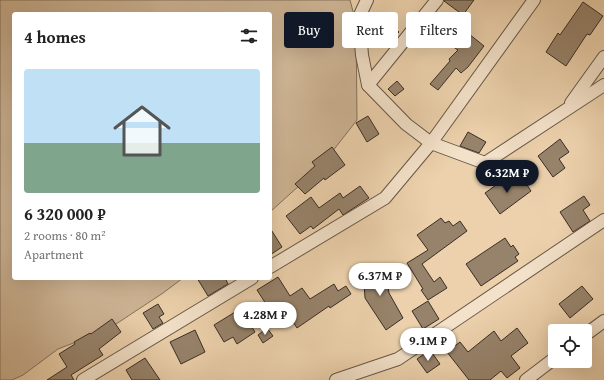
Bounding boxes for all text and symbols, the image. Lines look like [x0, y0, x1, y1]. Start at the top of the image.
chip: Buy [284, 12, 334, 48]
chip: Rent [342, 12, 398, 48]
chip: Filters [406, 12, 471, 48]
text: 4 homes [24, 24, 86, 49]
icon: filters [238, 25, 260, 47]
icon: home [106, 95, 178, 167]
pin: 6.32M ₽ [470, 160, 544, 194]
text: 6.32M ₽ [485, 163, 529, 182]
text: 6 320 000 ₽ [24, 201, 106, 226]
text: 2 rooms · 80 m² [24, 226, 106, 245]
text: Apartment [24, 245, 84, 264]
pin: 6.37M ₽ [343, 263, 417, 297]
text: 6.37M ₽ [358, 266, 402, 285]
pin: 4.28M ₽ [228, 302, 302, 336]
text: 4.28M ₽ [243, 305, 287, 324]
map controls [548, 324, 592, 368]
button: locate [548, 324, 592, 368]
pin: 9.1M ₽ [395, 328, 461, 362]
text: 9.1M ₽ [409, 331, 447, 350]

